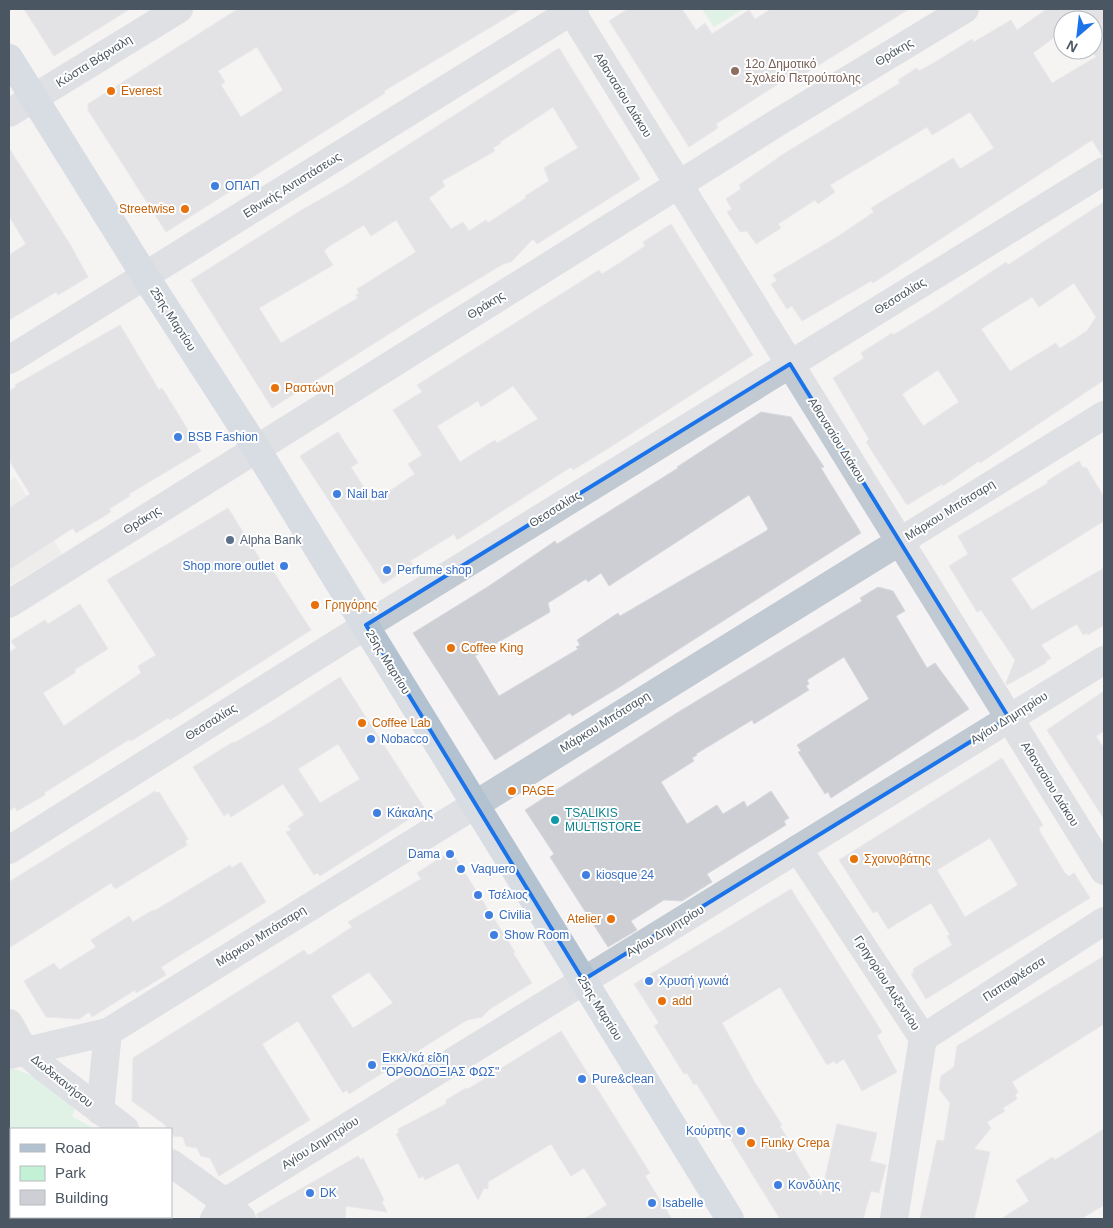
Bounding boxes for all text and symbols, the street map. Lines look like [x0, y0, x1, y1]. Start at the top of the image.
north arrow [1053, 10, 1103, 60]
street label: Κώστα Βάρναλη [53, 32, 135, 90]
street label: Θράκης [873, 35, 916, 69]
text: N [1064, 37, 1080, 56]
street label: Αθανασίου Διάκου [591, 50, 655, 140]
place label: 12o Δημοτικό Σχολείο Πετρούπολης [745, 57, 861, 85]
marker: 12o Δημοτικό Σχολείο Πετρούπολης [729, 65, 741, 77]
place label: Everest [121, 84, 162, 98]
marker: Everest [105, 85, 117, 97]
street label: Εθνικής Αντιστάσεως [241, 149, 344, 221]
place label: ΟΠΑΠ [225, 179, 260, 193]
marker: ΟΠΑΠ [209, 180, 221, 192]
place label: Streetwise [119, 202, 175, 216]
marker: Streetwise [179, 203, 191, 215]
street label: Θεσσαλίας [872, 275, 928, 317]
street label: 25ης Μαρτίου [147, 284, 199, 354]
street label: Θράκης [465, 288, 508, 322]
place label: Ραστώνη [285, 381, 334, 395]
marker: Ραστώνη [269, 382, 281, 394]
street label: Αθανασίου Διάκου [805, 395, 869, 485]
place label: BSB Fashion [188, 430, 258, 444]
marker: BSB Fashion [172, 431, 184, 443]
street label: Μάρκου Μπότσαρη [902, 477, 998, 543]
place label: Nail bar [347, 487, 388, 501]
marker: Nail bar [331, 488, 343, 500]
street label: Θεσσαλίας [527, 488, 583, 530]
street label: Θράκης [121, 503, 164, 537]
place label: Alpha Bank [240, 533, 302, 547]
marker: Alpha Bank [224, 534, 236, 546]
place label: Shop more outlet [183, 559, 275, 573]
marker: Shop more outlet [278, 560, 290, 572]
place label: Perfume shop [397, 563, 472, 577]
marker: Perfume shop [381, 564, 393, 576]
place label: Γρηγόρης [325, 598, 377, 612]
marker: Γρηγόρης [309, 599, 321, 611]
street label: 25ης Μαρτίου [363, 627, 413, 697]
place label: Coffee King [461, 641, 524, 655]
marker: Coffee King [445, 642, 457, 654]
street label: Μάρκου Μπότσαρη [557, 689, 653, 755]
street label: Αγίου Δημητρίου [968, 689, 1050, 747]
street label: Θεσσαλίας [183, 701, 239, 743]
place label: Coffee Lab [372, 716, 431, 730]
marker: Coffee Lab [356, 717, 368, 729]
place label: Nobacco [381, 732, 429, 746]
marker: Nobacco [365, 733, 377, 745]
street label: Αθανασίου Διάκου [1018, 739, 1082, 829]
place label: PAGE [522, 784, 554, 798]
marker: PAGE [506, 785, 518, 797]
place label: Κάκαλης [387, 806, 433, 820]
place label: TSALIKIS MULTISTORE [565, 806, 641, 834]
marker: Κάκαλης [371, 807, 383, 819]
marker: TSALIKIS MULTISTORE [549, 814, 561, 826]
place label: Dama [408, 847, 440, 861]
marker: Dama [444, 848, 456, 860]
place label: Σχοινοβάτης [864, 852, 931, 866]
marker: Σχοινοβάτης [848, 853, 860, 865]
place label: Vaquero [471, 862, 516, 876]
marker: Vaquero [455, 863, 467, 875]
place label: kiosque 24 [596, 868, 654, 882]
marker: kiosque 24 [580, 869, 592, 881]
place label: Τσέλιος [488, 888, 528, 902]
marker: Τσέλιος [472, 889, 484, 901]
street label: Αγίου Δημητρίου [624, 902, 706, 960]
street label: Μάρκου Μπότσαρη [213, 903, 309, 969]
place label: Civilia [499, 908, 531, 922]
marker: Civilia [483, 909, 495, 921]
place label: Atelier [567, 912, 601, 926]
marker: Atelier [605, 913, 617, 925]
place label: Show Room [504, 928, 569, 942]
marker: Show Room [488, 929, 500, 941]
street label: Γρηγορίου Αυξεντίου [851, 933, 923, 1033]
street label: Παπαφλέσσα [980, 954, 1048, 1004]
street label: 25ης Μαρτίου [575, 973, 625, 1043]
place label: Χρυσή γωνιά [659, 974, 729, 988]
marker: Χρυσή γωνιά [643, 975, 655, 987]
place label: add [672, 994, 692, 1008]
marker: add [656, 995, 668, 1007]
place label: Εκκλ/κά είδη "ΟΡΘΟΔΟΞΙΑΣ ΦΩΣ" [382, 1051, 499, 1079]
street label: Δωδεκανήσου [28, 1052, 96, 1110]
marker: Εκκλ/κά είδη "ΟΡΘΟΔΟΞΙΑΣ ΦΩΣ" [366, 1059, 378, 1071]
place label: Pure&clean [592, 1072, 654, 1086]
marker: Pure&clean [576, 1073, 588, 1085]
street label: Αγίου Δημητρίου [279, 1114, 361, 1172]
place label: Κούρτης [686, 1124, 731, 1138]
marker: Κούρτης [735, 1125, 747, 1137]
legend [10, 1128, 172, 1218]
place label: Funky Crepa [761, 1136, 830, 1150]
marker: Funky Crepa [745, 1137, 757, 1149]
text: Road [55, 1139, 91, 1156]
text: Park [55, 1164, 86, 1181]
place label: Κονδύλης [788, 1178, 840, 1192]
marker: Κονδύλης [772, 1179, 784, 1191]
place label: DK [320, 1186, 337, 1200]
marker: DK [304, 1187, 316, 1199]
text: Building [55, 1189, 108, 1206]
place label: Isabelle [662, 1196, 704, 1210]
marker: Isabelle [646, 1197, 658, 1209]

